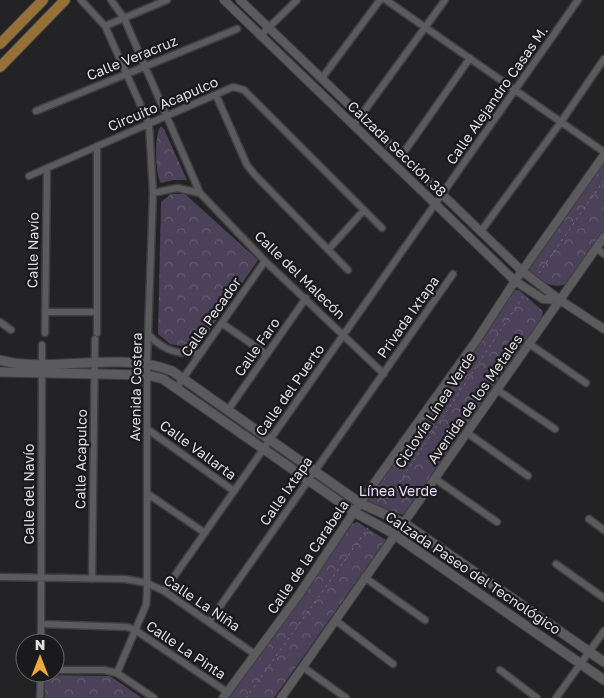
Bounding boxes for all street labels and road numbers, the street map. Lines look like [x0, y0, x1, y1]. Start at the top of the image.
street label: Calle Alejandro Casas M. [442, 22, 551, 167]
street label: Calle Veracruz [84, 32, 180, 83]
street label: Circuito Acapulco [105, 73, 221, 134]
street label: Calzada Sección 38 [345, 97, 450, 200]
street label: Calle Navío [23, 212, 42, 288]
street label: Calle del Malecón [251, 227, 349, 322]
street label: Privada Ixtapa [373, 272, 442, 361]
street label: Calle Pecador [177, 273, 245, 360]
street label: Calle Faro [230, 314, 283, 379]
street label: Avenida de los Metales [423, 331, 526, 467]
street label: Avenida Costera [126, 332, 145, 442]
street label: Calle del Puerto [252, 341, 328, 439]
street label: Ciclovía Línea Verde [391, 349, 478, 471]
street label: Calle Acapulco [71, 409, 90, 509]
street label: Calle Vallarta [157, 416, 240, 483]
street label: Calle del Navío [20, 444, 37, 544]
street label: Calle Ixtapa [256, 453, 316, 528]
street label: Calle de la Carabela [263, 497, 352, 617]
street label: Calzada Paseo del Tecnológico [383, 508, 564, 638]
street label: Calle La Niña [161, 571, 244, 634]
street label: Calle La Pinta [143, 617, 229, 682]

